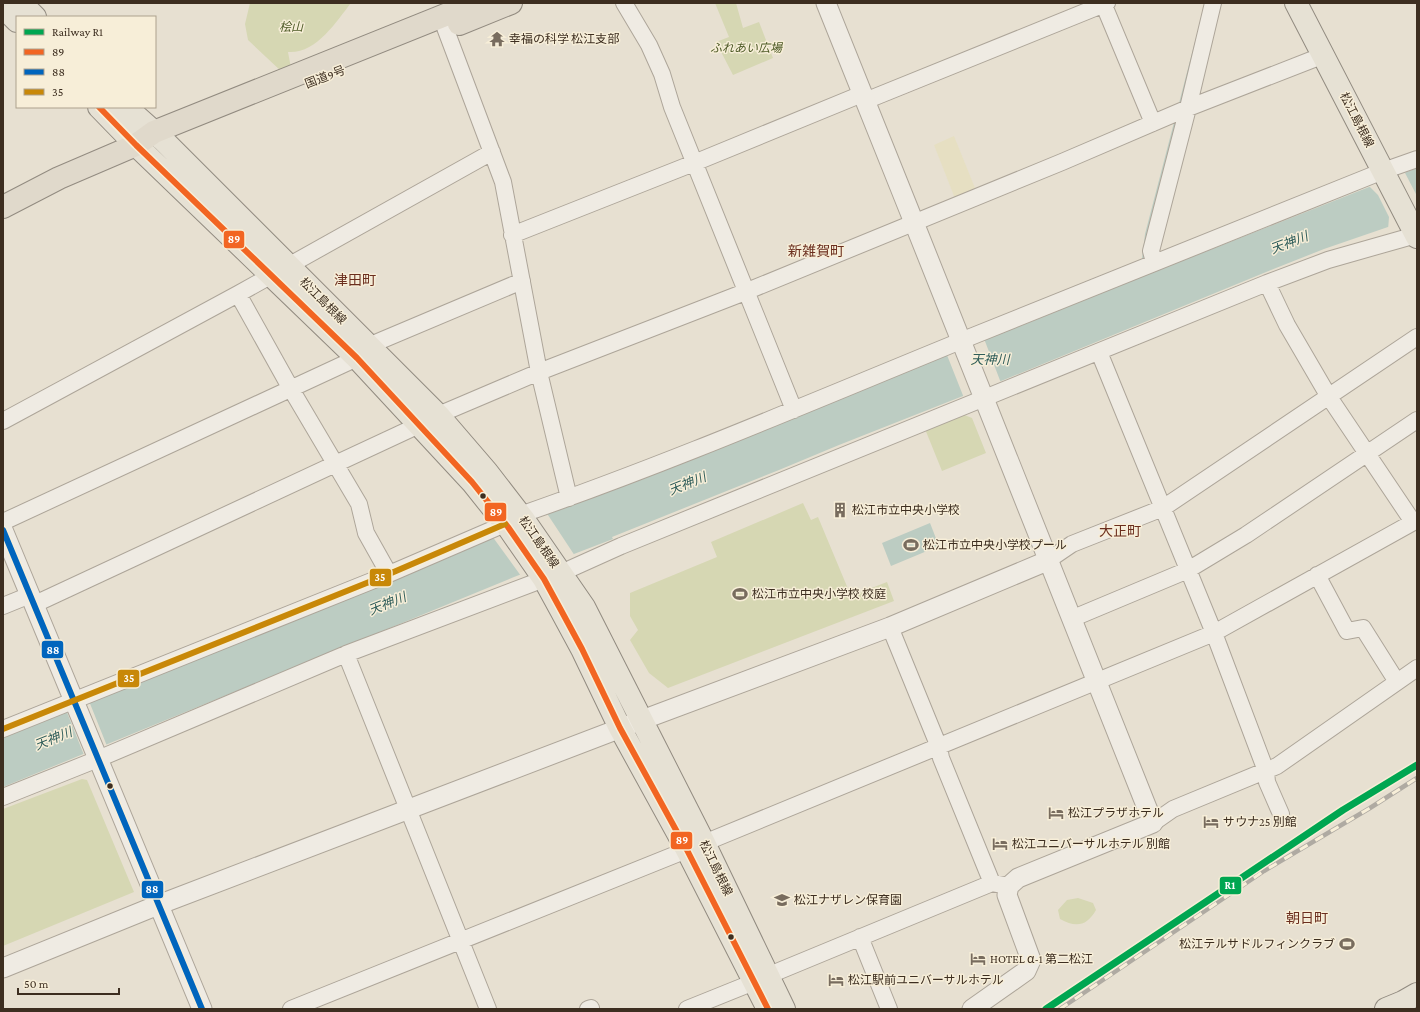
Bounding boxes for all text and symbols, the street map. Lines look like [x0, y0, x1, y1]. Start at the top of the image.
legend [16, 16, 156, 108]
park label: 桧山 [279, 20, 304, 34]
text: Railway R1 [52, 25, 103, 39]
temple icon: 幸福の科学 松江支部 [488, 30, 506, 48]
place label: 幸福の科学 松江支部 [509, 32, 619, 46]
park label: ふれあい広場 [710, 41, 784, 55]
text: 89 [52, 45, 64, 59]
street label: 国道9号 [303, 63, 347, 91]
text: 88 [52, 65, 65, 79]
text: 35 [52, 85, 63, 99]
street label: 松江島根線 [1337, 90, 1377, 150]
water label: 天神川 [1268, 228, 1312, 256]
line badge: 89 [223, 230, 245, 249]
text: 89 [228, 233, 240, 245]
district label: 新雑賀町 [788, 243, 844, 259]
district label: 津田町 [334, 272, 376, 288]
street label: 松江島根線 [297, 275, 349, 327]
water label: 天神川 [970, 352, 1011, 367]
water label: 天神川 [666, 468, 710, 498]
unlabelled marker [478, 491, 488, 501]
building icon: 松江市立中央小学校 [831, 501, 849, 519]
line badge: 89 [484, 502, 507, 522]
place label: 松江市立中央小学校 [852, 503, 960, 517]
text: 89 [490, 506, 502, 518]
street label: 松江島根線 [516, 513, 562, 571]
district label: 大正町 [1099, 523, 1141, 539]
sports icon: 松江市立中央小学校プール [902, 536, 920, 554]
place label: 松江市立中央小学校プール [923, 538, 1067, 552]
line badge: 35 [369, 568, 392, 587]
text: 35 [375, 571, 385, 583]
sports icon: 松江市立中央小学校 校庭 [731, 585, 749, 603]
place label: 松江市立中央小学校 校庭 [752, 587, 886, 601]
water label: 天神川 [366, 588, 410, 618]
line badge: 88 [41, 640, 64, 659]
text: 88 [47, 644, 59, 656]
line badge: 35 [117, 669, 140, 688]
text: 35 [124, 672, 134, 684]
water label: 天神川 [32, 723, 76, 753]
unlabelled marker [105, 781, 115, 791]
hotel icon: 松江プラザホテル [1047, 804, 1065, 822]
place label: 松江プラザホテル [1068, 806, 1164, 820]
hotel icon: サウナ25 別館 [1202, 813, 1220, 831]
place label: サウナ25 別館 [1223, 815, 1297, 829]
line badge: 89 [670, 831, 693, 850]
text: 89 [676, 834, 688, 846]
hotel icon: 松江ユニバーサルホテル 別館 [991, 835, 1009, 853]
place label: 松江ユニバーサルホテル 別館 [1012, 837, 1170, 851]
street label: 松江島根線 [697, 838, 735, 898]
line badge: R1 [1219, 876, 1242, 895]
text: R1 [1225, 879, 1235, 891]
line badge: 88 [141, 880, 164, 899]
text: 88 [146, 883, 158, 895]
school or university icon: 松江ナザレン保育園 [773, 891, 791, 909]
place label: 松江ナザレン保育園 [794, 893, 902, 907]
district label: 朝日町 [1286, 910, 1328, 926]
unlabelled marker [726, 932, 736, 942]
sports icon: 松江テルサドルフィンクラブ [1338, 935, 1356, 953]
place label: 松江テルサドルフィンクラブ [1179, 937, 1335, 951]
hotel icon: HOTEL α-1 第二松江 [969, 950, 987, 968]
place label: HOTEL α-1 第二松江 [990, 952, 1093, 966]
scale bar [18, 970, 119, 996]
hotel icon: 松江駅前ユニバーサルホテル [827, 971, 845, 989]
place label: 松江駅前ユニバーサルホテル [848, 973, 1004, 987]
text: 50 m [24, 977, 49, 991]

